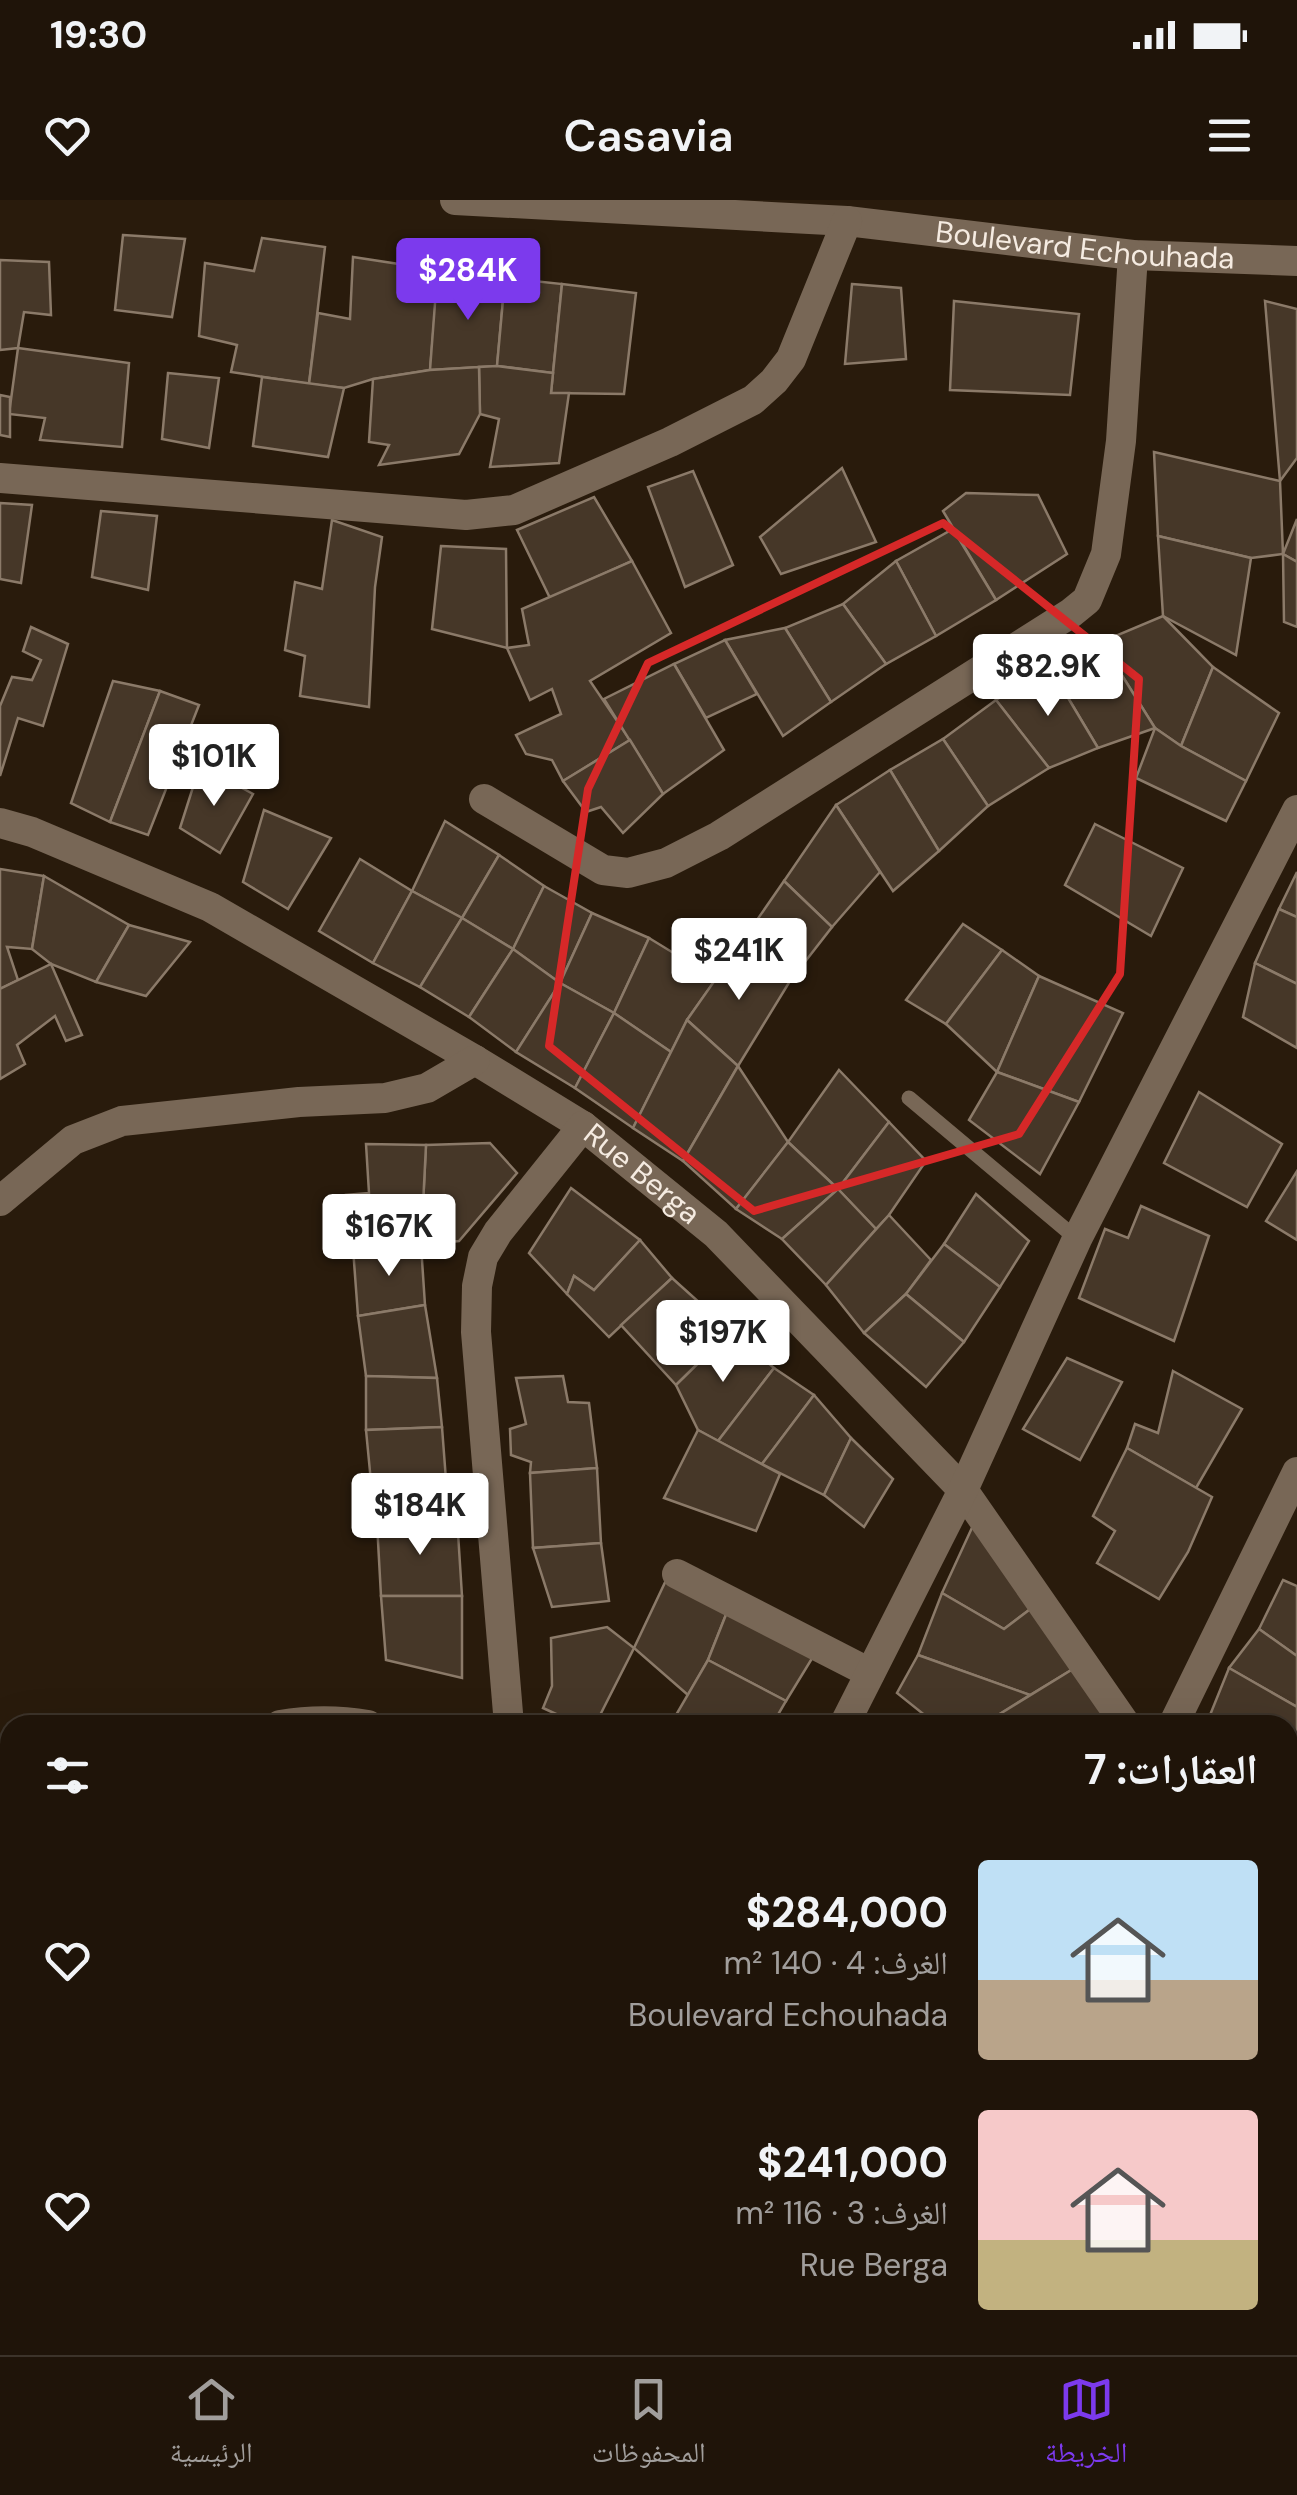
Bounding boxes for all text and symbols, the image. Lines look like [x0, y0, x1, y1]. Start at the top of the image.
text: 19:30 [50, 10, 147, 60]
text: Casavia [563, 106, 734, 165]
icon: heart [40, 108, 95, 163]
icon: menu [1202, 108, 1257, 163]
street label: Boulevard Echouhada [934, 212, 1235, 278]
pin: $284K [398, 238, 538, 323]
text: $284K [418, 249, 518, 291]
pin: $82.9K [967, 634, 1129, 719]
text: $82.9K [995, 645, 1101, 687]
pin: $101K [144, 724, 284, 809]
text: $101K [171, 735, 257, 777]
pin: $241K [669, 918, 809, 1003]
text: $241K [694, 929, 784, 971]
street label: Rue Berga [576, 1115, 709, 1233]
pin: $167K [319, 1194, 459, 1279]
text: $167K [345, 1205, 434, 1247]
pin: $197K [653, 1300, 793, 1385]
text: $197K [678, 1311, 768, 1353]
pin: $184K [350, 1473, 490, 1558]
text: $184K [374, 1484, 466, 1526]
text: العقارات: 7 [1084, 1742, 1258, 1797]
icon: filters [40, 1748, 95, 1803]
text: $284,000 [746, 1885, 948, 1940]
icon: home [1058, 1900, 1178, 2020]
icon: heart [40, 1933, 95, 1988]
text: الغرف: 4 · 140 m² [724, 1942, 948, 1984]
text: Boulevard Echouhada [628, 1994, 948, 2036]
text: $241,000 [757, 2135, 948, 2190]
icon: home [1058, 2150, 1178, 2270]
icon: heart [40, 2183, 95, 2238]
text: الغرف: 3 · 116 m² [735, 2192, 948, 2234]
text: Rue Berga [800, 2244, 948, 2286]
tab: الرئيسية [170, 2372, 253, 2480]
tab: المحفوظات [592, 2372, 706, 2480]
tab: الخريطة [1045, 2372, 1127, 2480]

